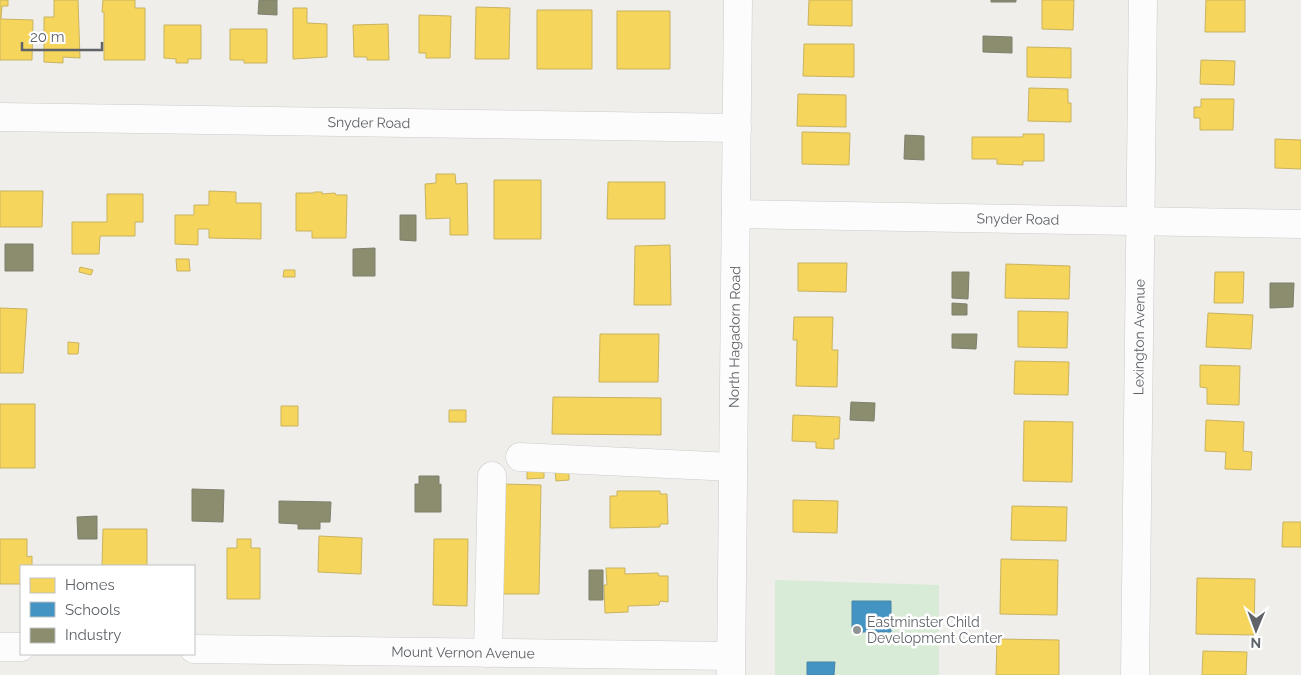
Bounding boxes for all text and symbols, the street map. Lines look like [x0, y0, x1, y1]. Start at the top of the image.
scale bar [22, 20, 102, 52]
text: 20 m [30, 28, 65, 46]
street label: Snyder Road [328, 114, 410, 131]
street label: Snyder Road [977, 210, 1059, 228]
street label: North Hagadorn Road [726, 266, 743, 408]
street label: Lexington Avenue [1130, 279, 1148, 395]
legend [20, 565, 195, 655]
text: Homes [65, 576, 115, 594]
text: Schools [65, 601, 120, 619]
north arrow [1231, 605, 1281, 655]
place label: Eastminster Child Development Center [867, 614, 1002, 646]
marker: Eastminster Child Development Center [851, 624, 863, 636]
text: Industry [65, 626, 121, 644]
text: N [1250, 635, 1261, 651]
street label: Mount Vernon Avenue [391, 644, 535, 661]

